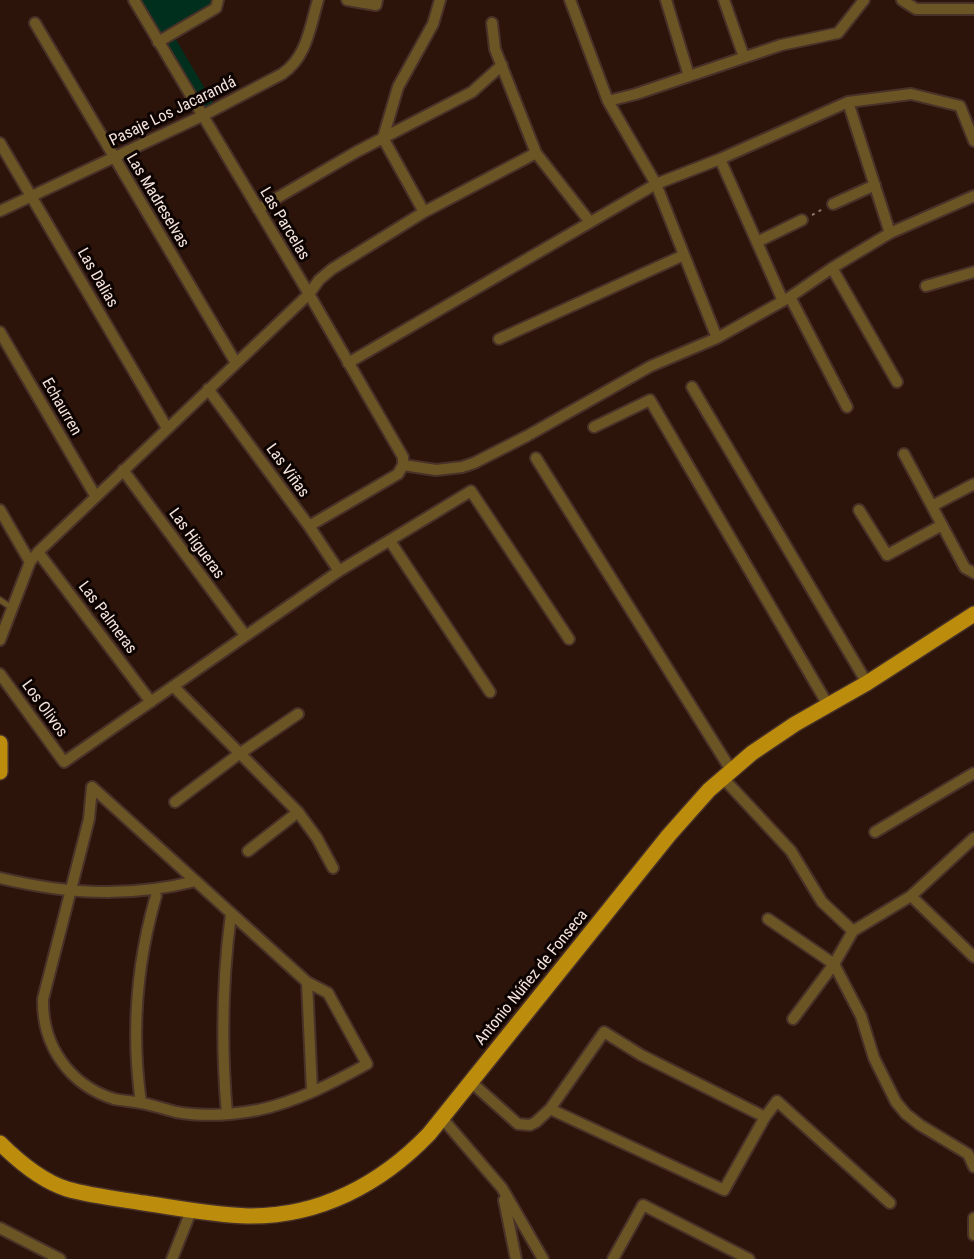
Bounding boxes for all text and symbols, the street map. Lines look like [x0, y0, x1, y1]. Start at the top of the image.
street label: Pasaje Los Jacarandá [106, 73, 240, 151]
street label: Las Madreselvas [121, 150, 193, 252]
street label: Las Parcelas [255, 184, 313, 264]
street label: Las Dalias [72, 245, 122, 311]
street label: Echaurren [37, 375, 85, 439]
street label: Las Viñas [261, 440, 313, 502]
street label: Las Higueras [164, 505, 228, 583]
street label: Las Palmeras [74, 578, 140, 658]
street label: Los Olivos [17, 677, 71, 741]
street label: Antonio Núñez de Fonseca [471, 906, 593, 1050]

